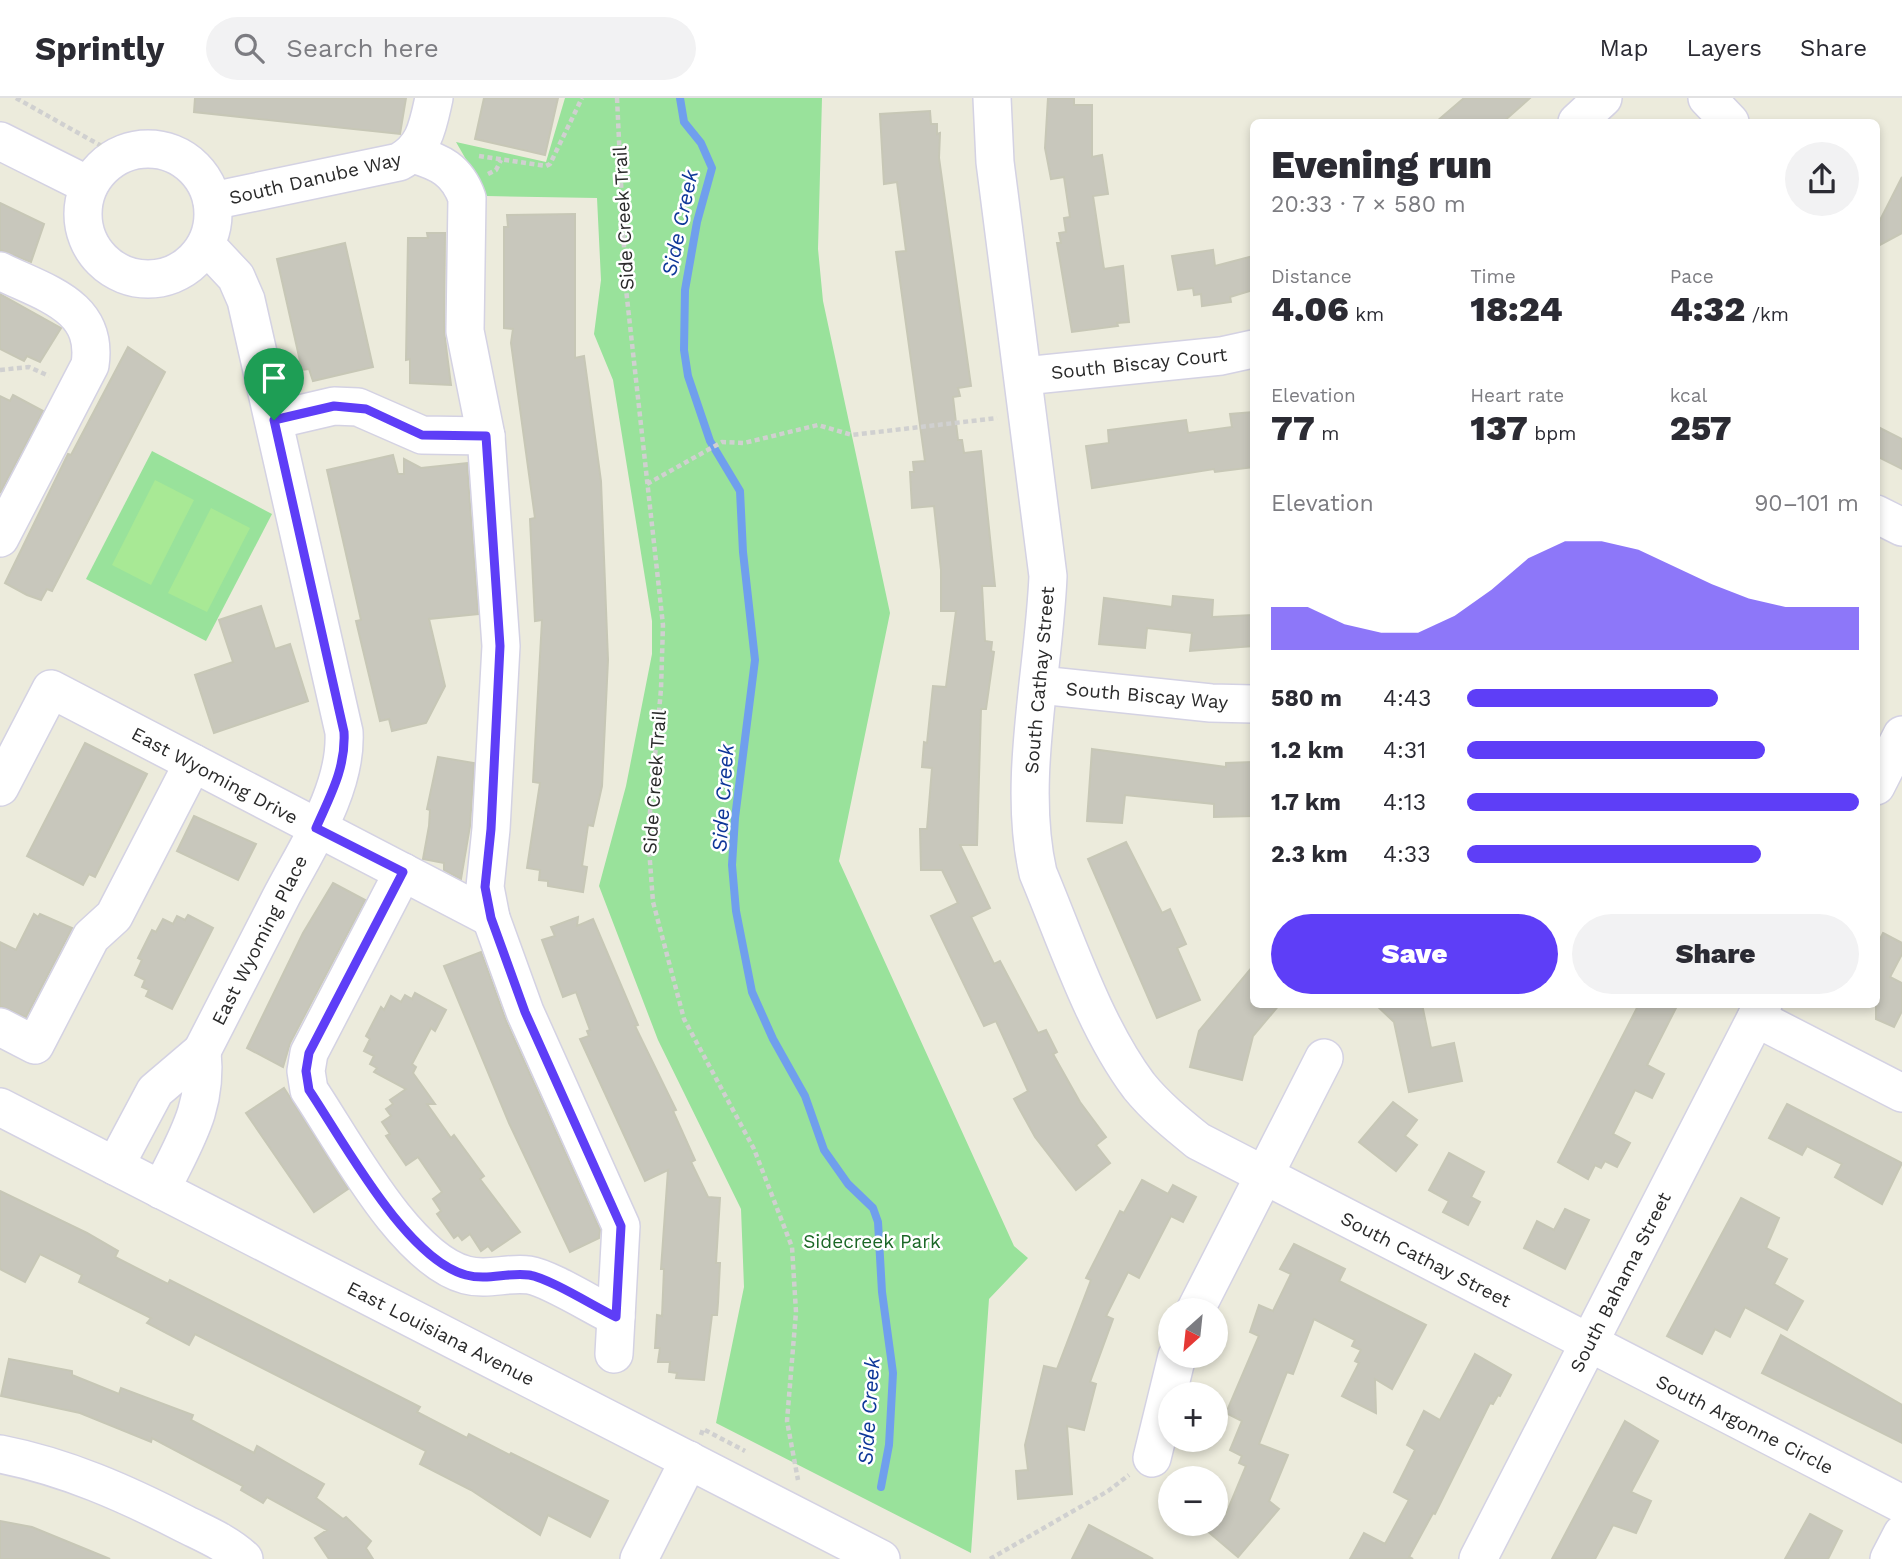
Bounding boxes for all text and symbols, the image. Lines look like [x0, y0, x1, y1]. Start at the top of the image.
search box [206, 17, 696, 80]
text: Sprintly [35, 29, 164, 68]
icon: search [230, 29, 268, 67]
text: Search here [286, 33, 439, 63]
text: Map [1600, 34, 1648, 62]
text: Layers [1686, 34, 1762, 62]
text: Share [1800, 34, 1867, 62]
button: share [1785, 142, 1859, 216]
text: Evening run [1271, 143, 1492, 187]
street label: Side Creek Trail [608, 145, 639, 291]
street label: South Danube Way [227, 147, 404, 209]
water label: Side Creek [656, 167, 703, 278]
text: 20:33 · 7 × 580 m [1271, 191, 1466, 218]
text: Distance [1271, 265, 1352, 288]
text: Time [1470, 265, 1516, 288]
text: Pace [1670, 265, 1714, 288]
text: 4.06 [1271, 288, 1349, 330]
text: 18:24 [1470, 288, 1563, 330]
text: 4:32 [1670, 288, 1745, 330]
text: km [1349, 303, 1384, 326]
text: /km [1745, 303, 1789, 326]
street label: South Biscay Court [1050, 343, 1228, 384]
pin [244, 348, 304, 420]
icon: arrive [255, 359, 293, 397]
text: Elevation [1271, 384, 1356, 407]
text: Heart rate [1470, 384, 1564, 407]
text: kcal [1670, 384, 1707, 407]
text: 77 [1271, 407, 1315, 449]
text: 137 [1470, 407, 1528, 449]
text: 257 [1670, 407, 1732, 449]
text: m [1315, 422, 1339, 445]
text: bpm [1528, 422, 1576, 445]
text: Elevation [1271, 490, 1374, 517]
text: 90–101 m [1754, 490, 1859, 517]
street label: South Cathay Street [1020, 585, 1059, 775]
street label: South Biscay Way [1065, 677, 1229, 714]
text: 580 m [1271, 685, 1342, 712]
text: 4:43 [1383, 685, 1431, 712]
street label: Side Creek Trail [638, 709, 671, 855]
street label: East Wyoming Drive [128, 722, 302, 829]
text: 1.2 km [1271, 737, 1344, 764]
text: 4:31 [1383, 737, 1426, 764]
water label: Side Creek [706, 743, 739, 853]
text: 1.7 km [1271, 789, 1341, 816]
text: 4:13 [1383, 789, 1426, 816]
text: 2.3 km [1271, 841, 1348, 868]
text: 4:33 [1383, 841, 1431, 868]
street label: East Wyoming Place [207, 851, 312, 1029]
button: Save [1271, 914, 1558, 994]
button: Share [1572, 914, 1859, 994]
street label: South Bahama Street [1565, 1188, 1676, 1376]
street label: South Cathay Street [1337, 1207, 1515, 1312]
park label: Sidecreek Park [803, 1230, 941, 1253]
street label: East Louisiana Avenue [343, 1276, 538, 1391]
north arrow [1158, 1298, 1228, 1368]
map controls [1158, 1298, 1228, 1536]
water label: Side Creek [852, 1356, 885, 1466]
street label: South Argonne Circle [1652, 1370, 1837, 1479]
button: + [1158, 1382, 1228, 1452]
button: − [1158, 1466, 1228, 1536]

